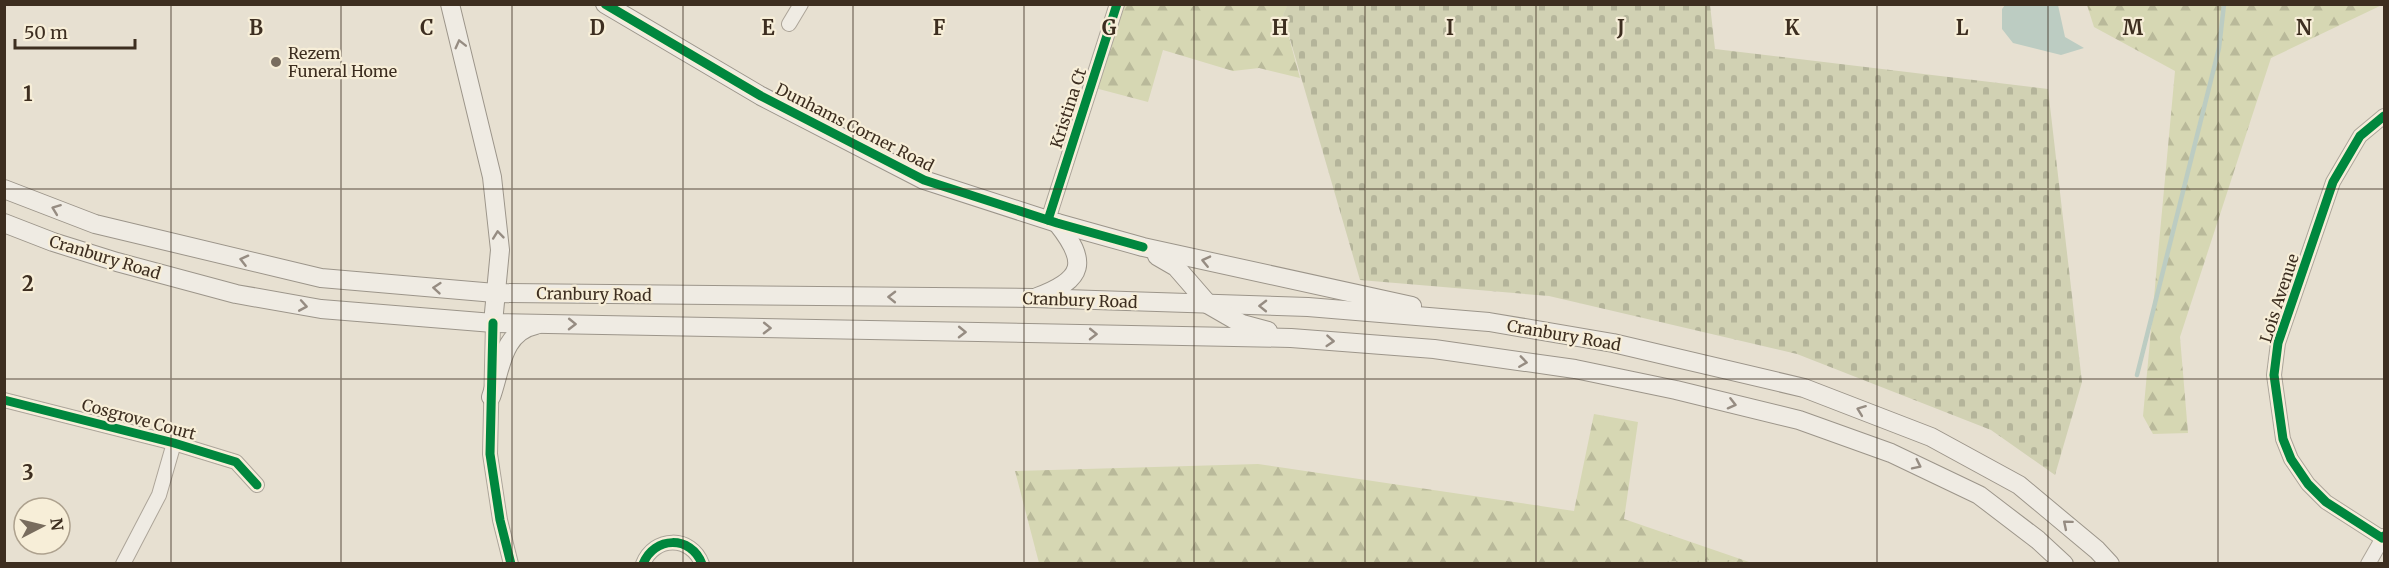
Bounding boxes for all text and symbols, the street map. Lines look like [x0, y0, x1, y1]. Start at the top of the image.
scale bar [15, 12, 135, 50]
text: B [249, 15, 263, 40]
text: C [420, 15, 434, 40]
text: D [589, 15, 605, 40]
text: E [761, 15, 775, 40]
text: F [933, 15, 946, 40]
text: G [1102, 15, 1117, 40]
text: H [1272, 15, 1288, 40]
text: I [1446, 15, 1454, 40]
text: J [1616, 15, 1625, 40]
text: K [1785, 15, 1800, 40]
text: L [1956, 15, 1969, 40]
text: M [2123, 15, 2144, 40]
text: N [2296, 15, 2312, 40]
text: 50 m [24, 21, 68, 44]
one-way arrow [454, 39, 467, 49]
place label: Rezem Funeral Home [288, 43, 397, 81]
marker: Rezem Funeral Home [269, 55, 283, 69]
street label: Kristina Ct [1046, 65, 1091, 150]
street label: Dunhams Corner Road [773, 78, 938, 176]
text: 1 [23, 81, 33, 106]
one-way arrow [52, 203, 62, 216]
one-way arrow [492, 230, 505, 239]
street label: Cranbury Road [47, 231, 163, 284]
street label: Lois Avenue [2255, 251, 2303, 345]
one-way arrow [239, 254, 249, 267]
one-way arrow [1201, 255, 1211, 268]
text: 2 [22, 271, 34, 296]
one-way arrow [432, 282, 441, 295]
street label: Cranbury Road [536, 283, 652, 305]
street label: Cranbury Road [1022, 288, 1138, 312]
one-way arrow [887, 291, 896, 303]
one-way arrow [298, 299, 308, 312]
one-way arrow [1259, 300, 1268, 312]
street label: Cranbury Road [1506, 315, 1623, 355]
one-way arrow [568, 318, 577, 331]
one-way arrow [763, 322, 772, 334]
one-way arrow [958, 326, 967, 338]
one-way arrow [1088, 328, 1097, 340]
one-way arrow [1325, 334, 1334, 347]
one-way arrow [1519, 355, 1528, 367]
street label: Cosgrove Court [80, 394, 199, 444]
one-way arrow [1727, 396, 1737, 409]
one-way arrow [1856, 405, 1867, 417]
one-way arrow [1910, 458, 1921, 470]
text: 3 [22, 460, 34, 485]
north arrow [12, 496, 72, 556]
text: N [46, 517, 68, 532]
one-way arrow [2063, 520, 2074, 531]

